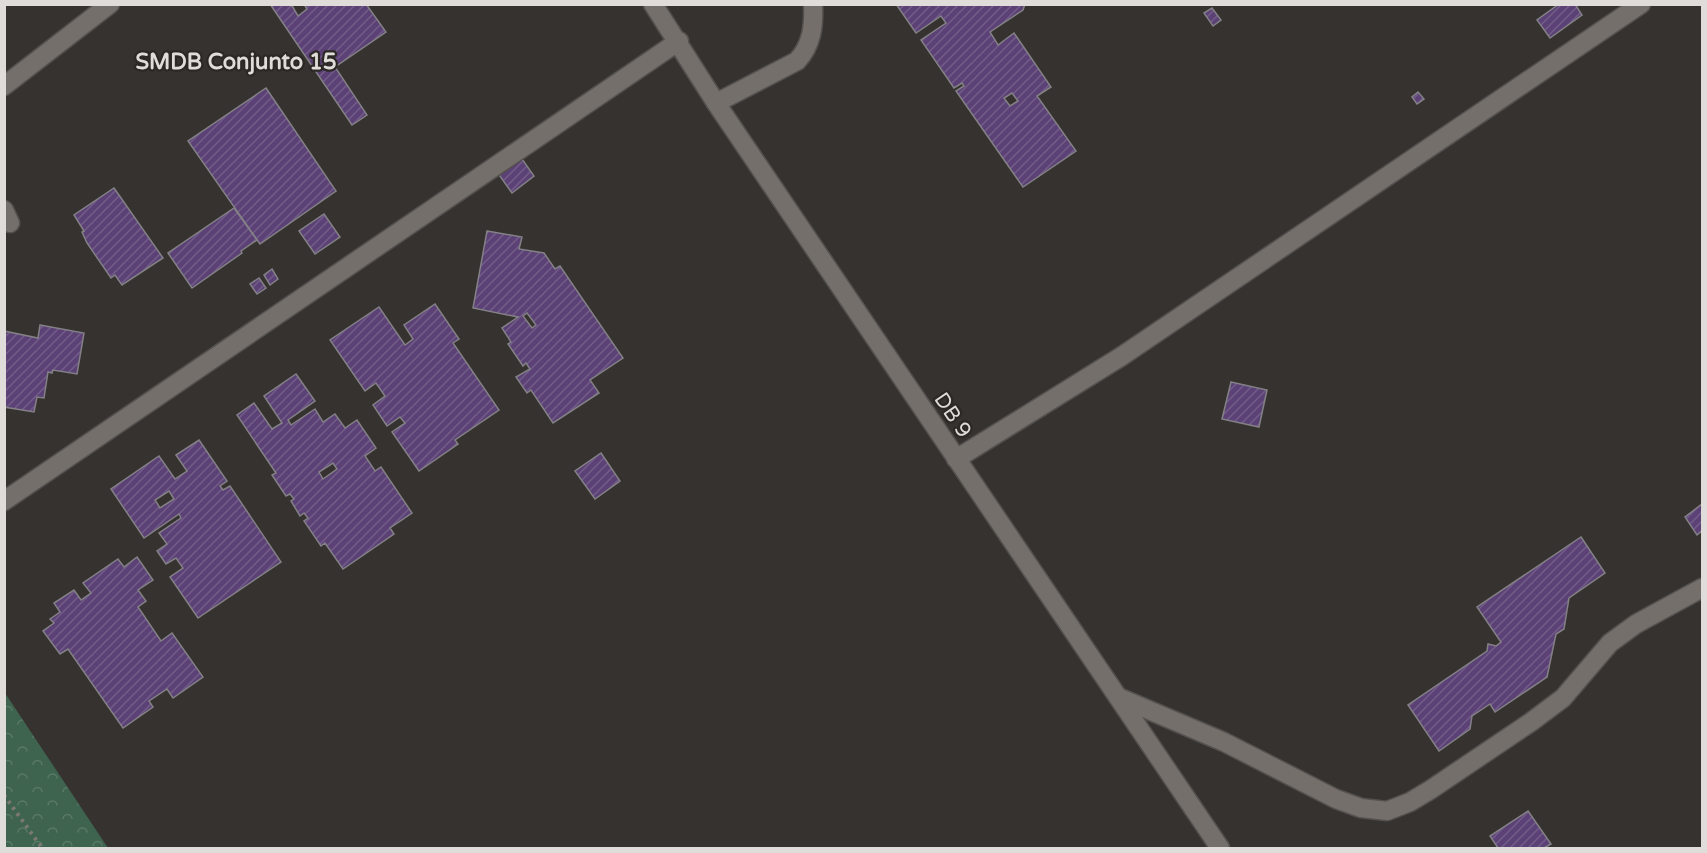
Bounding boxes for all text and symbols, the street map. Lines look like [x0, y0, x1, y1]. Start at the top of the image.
district label: SMDB Conjunto 15 [135, 49, 337, 75]
street label: DB 9 [929, 388, 977, 443]

